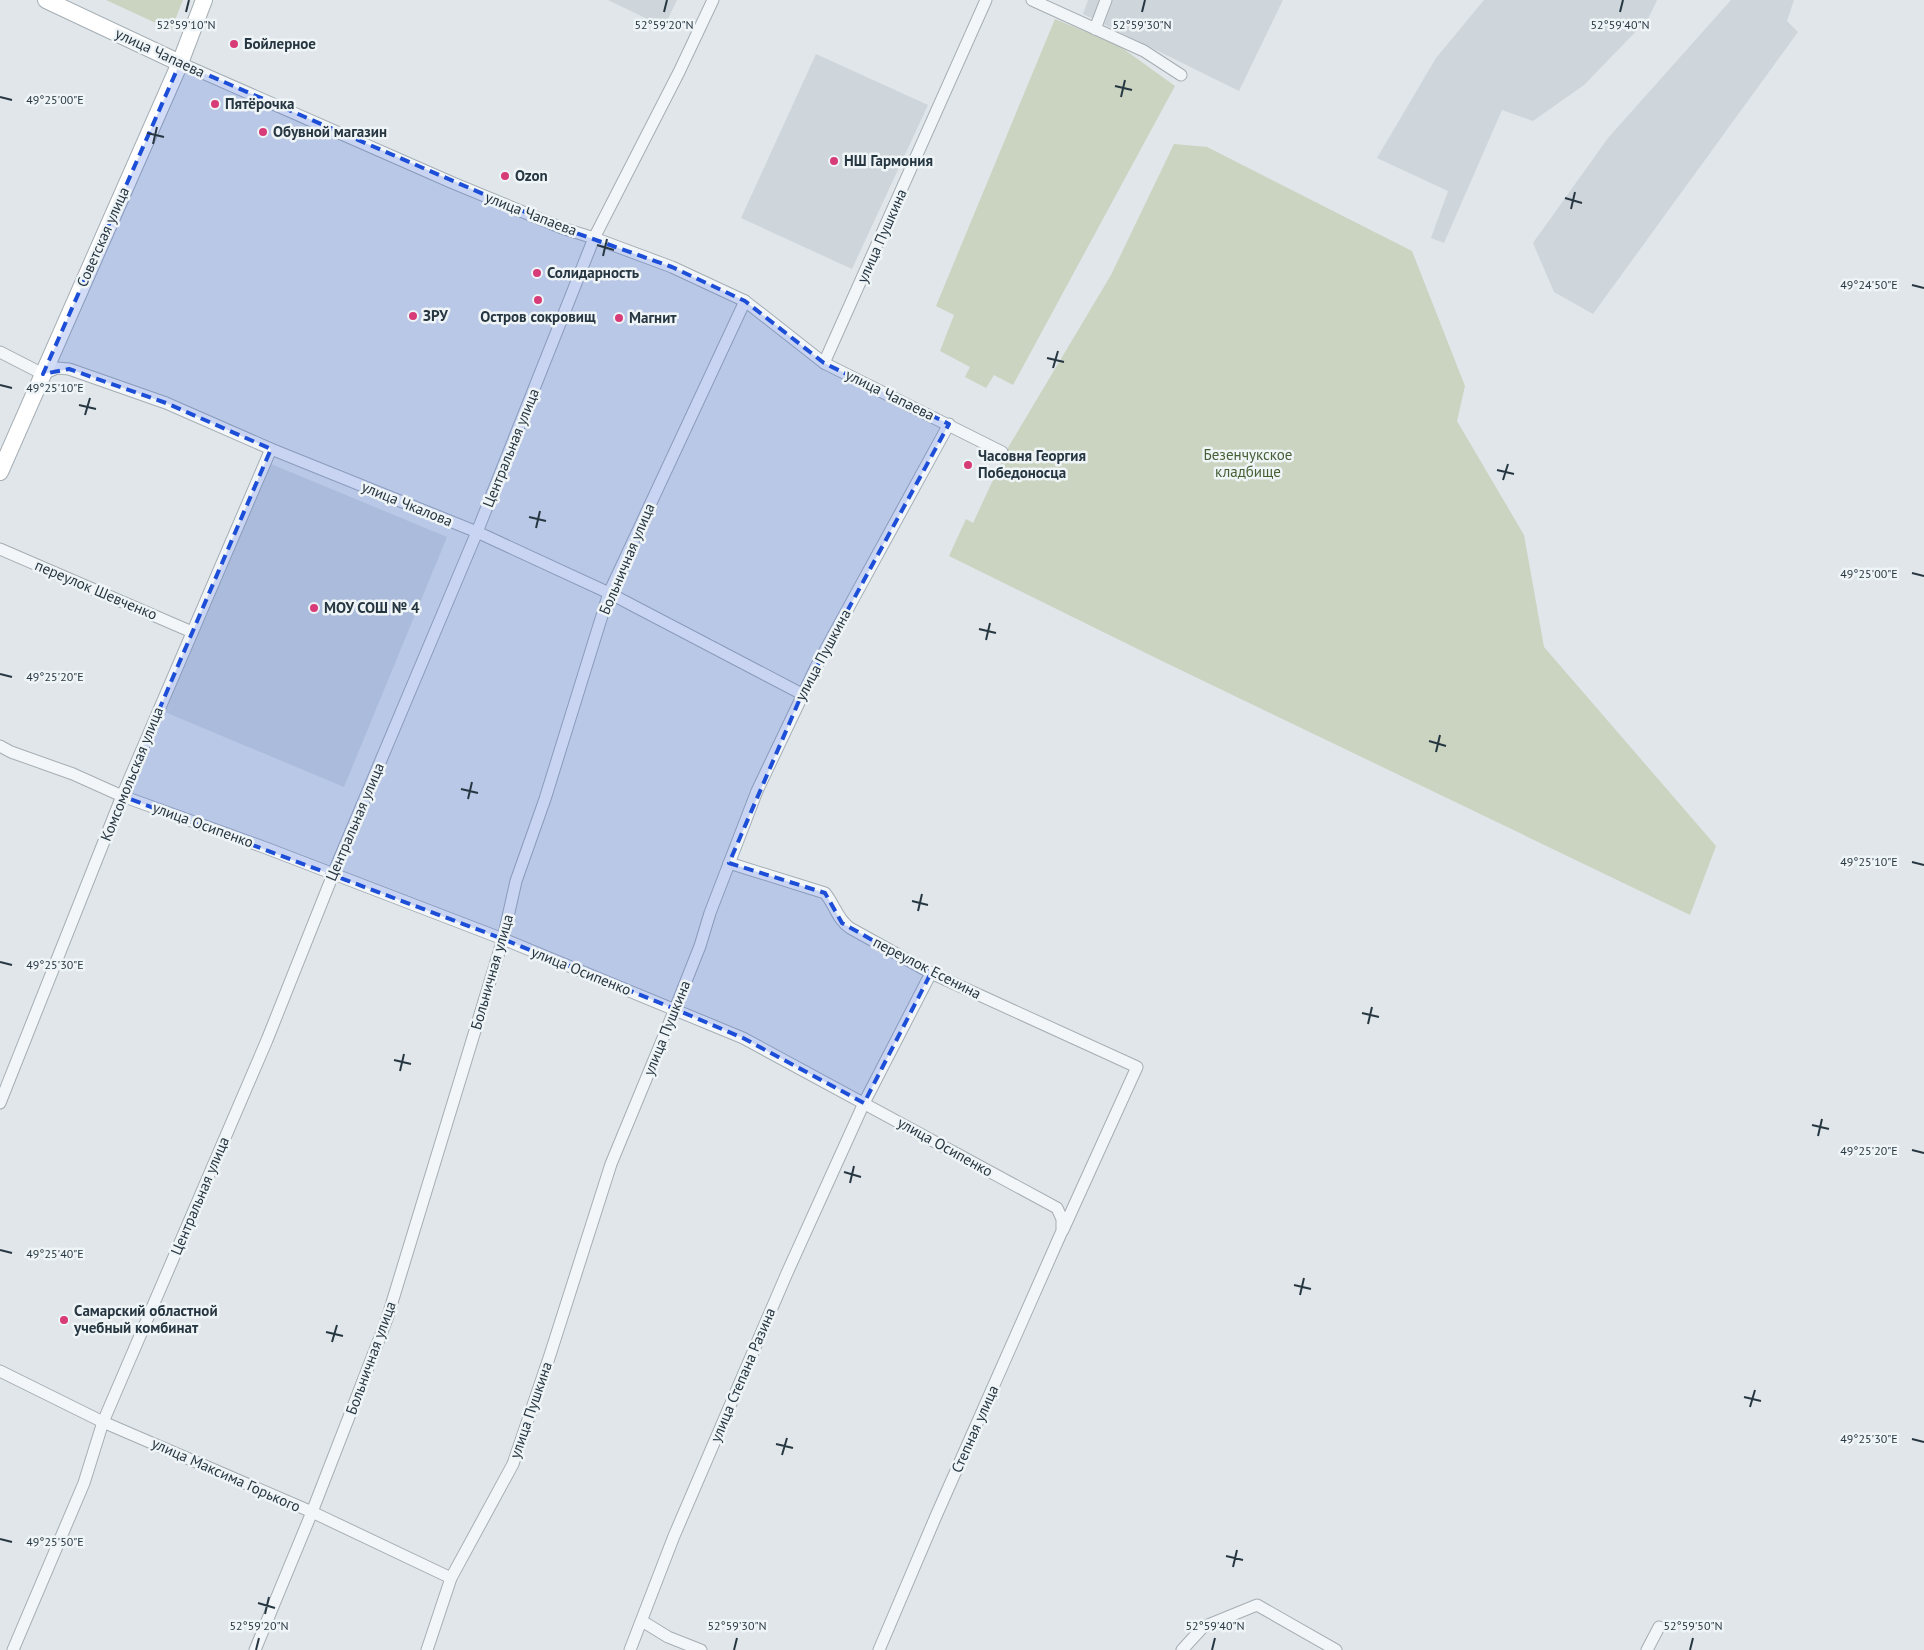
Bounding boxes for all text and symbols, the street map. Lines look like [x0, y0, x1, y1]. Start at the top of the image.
text: 52°59'10"N [156, 17, 216, 32]
text: 52°59'20"N [634, 17, 694, 32]
text: 52°59'30"N [1112, 17, 1172, 32]
text: 52°59'40"N [1590, 17, 1650, 32]
street label: улица Чапаева [112, 23, 208, 82]
place label: Бойлерное [244, 34, 316, 53]
marker: Бойлерное [228, 38, 240, 50]
text: 49°25'00"E [26, 92, 84, 107]
place label: Пятёрочка [225, 94, 294, 113]
marker: Пятёрочка [209, 98, 221, 110]
place label: Обувной магазин [273, 122, 387, 141]
marker: Обувной магазин [257, 126, 269, 138]
place label: НШ Гармония [844, 151, 933, 170]
marker: НШ Гармония [828, 155, 840, 167]
place label: Ozon [515, 166, 548, 185]
marker: Ozon [499, 170, 511, 182]
street label: Советская улица [72, 184, 133, 290]
street label: улица Пушкина [852, 186, 911, 286]
street label: улица Чапаева [483, 187, 580, 240]
place label: Солидарность [547, 263, 640, 282]
marker: Солидарность [531, 267, 543, 279]
text: 49°24'50"E [1840, 277, 1898, 292]
marker: Остров сокровищ [532, 294, 544, 306]
place label: ЗРУ [423, 306, 448, 325]
place label: Остров сокровищ [480, 307, 596, 326]
place label: Магнит [629, 308, 677, 327]
marker: ЗРУ [407, 310, 419, 322]
marker: Магнит [613, 312, 625, 324]
street label: улица Чапаева [843, 365, 938, 424]
text: 49°25'10"E [26, 380, 84, 395]
street label: Центральная улица [478, 386, 543, 510]
park label: Безенчукское кладбище [1204, 445, 1292, 481]
place label: Часовня Георгия Победоносца [978, 446, 1086, 482]
marker: Часовня Георгия Победоносца [962, 459, 974, 471]
street label: улица Чкалова [359, 477, 455, 530]
street label: Больничная улица [595, 500, 659, 617]
street label: переулок Шевченко [32, 555, 160, 624]
text: 49°25'00"E [1840, 566, 1898, 581]
place label: МОУ СОШ № 4 [324, 598, 420, 617]
marker: МОУ СОШ № 4 [308, 602, 320, 614]
street label: улица Пушкина [790, 606, 855, 704]
text: 49°25'20"E [26, 669, 84, 684]
street label: Комсомольская улица [96, 704, 167, 844]
street label: Центральная улица [321, 760, 388, 884]
street label: улица Осипенко [150, 797, 256, 852]
text: 49°25'10"E [1840, 854, 1898, 869]
street label: Больничная улица [466, 912, 517, 1032]
street label: переулок Есенина [870, 932, 984, 1003]
street label: улица Осипенко [528, 942, 634, 999]
text: 49°25'30"E [26, 957, 84, 972]
street label: улица Пушкина [639, 977, 694, 1078]
street label: улица Осипенко [894, 1113, 996, 1181]
street label: Центральная улица [166, 1134, 233, 1258]
text: 49°25'20"E [1840, 1143, 1898, 1158]
text: 49°25'40"E [26, 1246, 84, 1261]
street label: Больничная улица [341, 1299, 400, 1417]
place label: Самарский областной учебный комбинат [73, 1301, 218, 1337]
street label: улица Степана Разина [706, 1305, 779, 1445]
marker: Самарский областной учебный комбинат [58, 1314, 70, 1326]
street label: улица Пушкина [505, 1359, 556, 1461]
street label: Степная улица [947, 1382, 1002, 1476]
text: 49°25'30"E [1840, 1431, 1898, 1446]
street label: улица Максима Горького [149, 1433, 304, 1516]
text: 49°25'50"E [26, 1534, 84, 1549]
text: 52°59'20"N [229, 1618, 289, 1633]
text: 52°59'30"N [707, 1618, 767, 1633]
text: 52°59'40"N [1185, 1618, 1245, 1633]
text: 52°59'50"N [1663, 1618, 1723, 1633]

